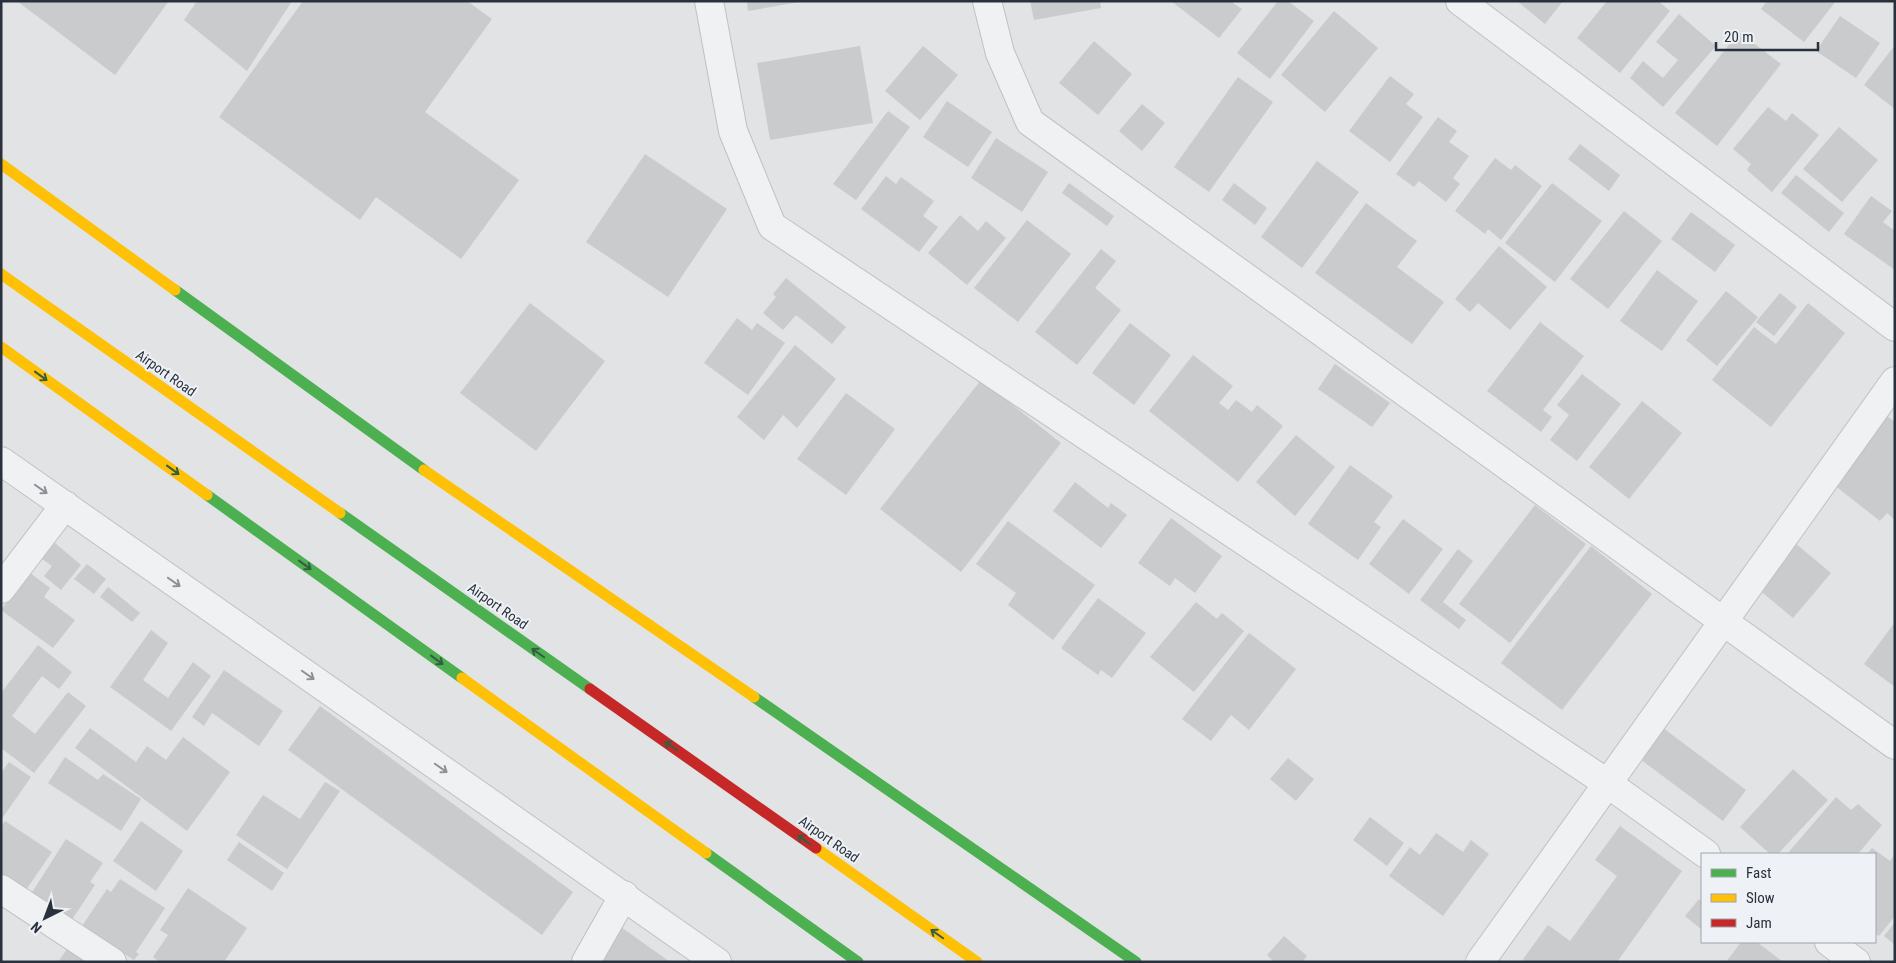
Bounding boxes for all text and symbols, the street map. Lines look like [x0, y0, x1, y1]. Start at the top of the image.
scale bar [1716, 20, 1818, 52]
text: 20 m [1724, 28, 1754, 46]
street label: Airport Road [133, 346, 199, 400]
one-way arrow [34, 370, 47, 381]
one-way arrow [166, 465, 180, 475]
one-way arrow [34, 484, 48, 494]
one-way arrow [298, 560, 312, 570]
one-way arrow [167, 577, 181, 587]
street label: Airport Road [465, 579, 531, 633]
one-way arrow [531, 648, 545, 658]
one-way arrow [430, 655, 444, 665]
one-way arrow [301, 670, 315, 680]
one-way arrow [665, 741, 678, 752]
one-way arrow [434, 763, 448, 773]
street label: Airport Road [796, 812, 862, 866]
one-way arrow [797, 835, 811, 845]
legend [1701, 853, 1876, 943]
text: Fast [1746, 864, 1771, 882]
text: Slow [1746, 889, 1775, 907]
north arrow [20, 893, 70, 943]
text: Jam [1746, 914, 1772, 932]
text: N [28, 919, 45, 936]
one-way arrow [930, 929, 944, 939]

